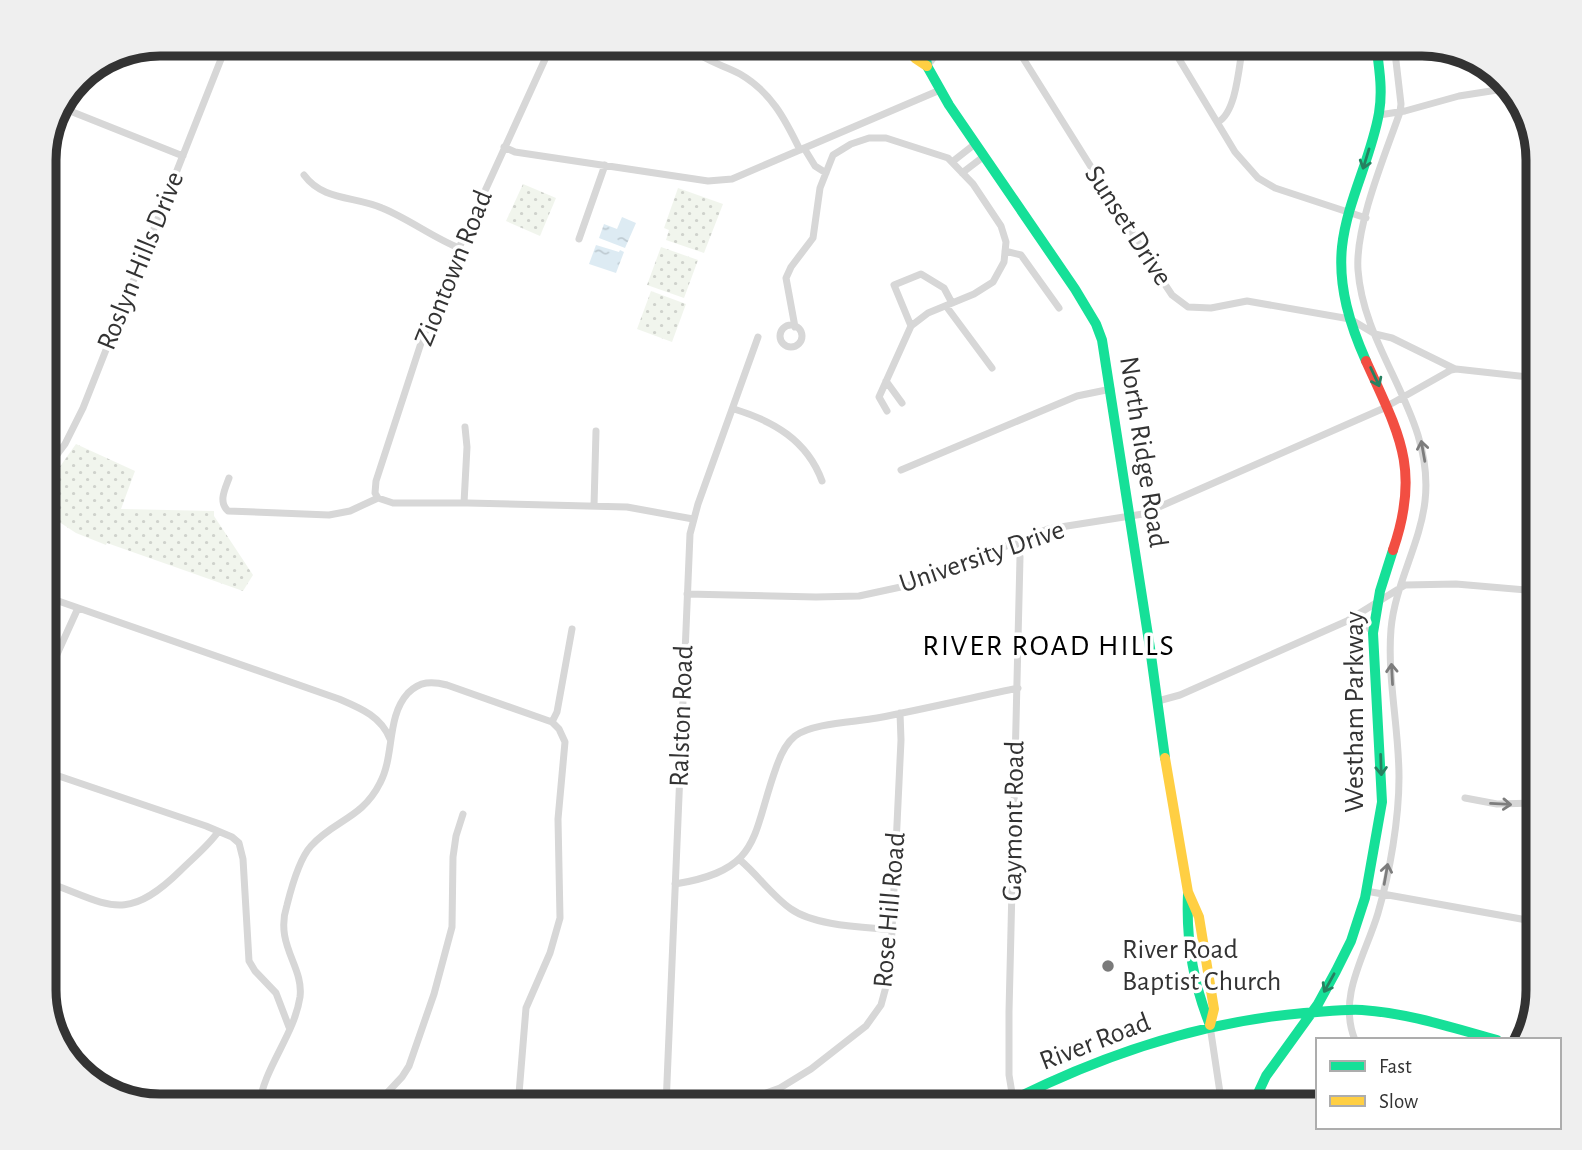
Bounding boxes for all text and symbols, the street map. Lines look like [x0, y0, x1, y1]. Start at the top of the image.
one-way arrow [1358, 148, 1371, 170]
street label: Sunset Drive [1079, 161, 1177, 291]
street label: Roslyn Hills Drive [93, 168, 189, 354]
street label: Ziontown Road [410, 186, 498, 350]
street label: North Ridge Road [1114, 355, 1172, 549]
one-way arrow [1369, 365, 1382, 387]
one-way arrow [1416, 440, 1429, 463]
street label: University Drive [896, 516, 1068, 598]
street label: Westham Parkway [1341, 611, 1369, 813]
district label: RIVER ROAD HILLS [922, 631, 1176, 661]
street label: Ralston Road [666, 645, 698, 787]
one-way arrow [1385, 662, 1398, 685]
street label: Gaymont Road [999, 740, 1029, 902]
one-way arrow [1375, 753, 1388, 776]
one-way arrow [1489, 797, 1512, 810]
street label: Rose Hill Road [869, 831, 911, 989]
one-way arrow [1380, 863, 1393, 886]
place label: River Road Baptist Church [1122, 936, 1281, 996]
marker: River Road Baptist Church [1100, 958, 1116, 974]
one-way arrow [1322, 973, 1336, 993]
street label: River Road [1036, 1008, 1154, 1076]
legend [1316, 1038, 1561, 1129]
text: Fast [1379, 1056, 1412, 1077]
text: Slow [1379, 1091, 1418, 1112]

